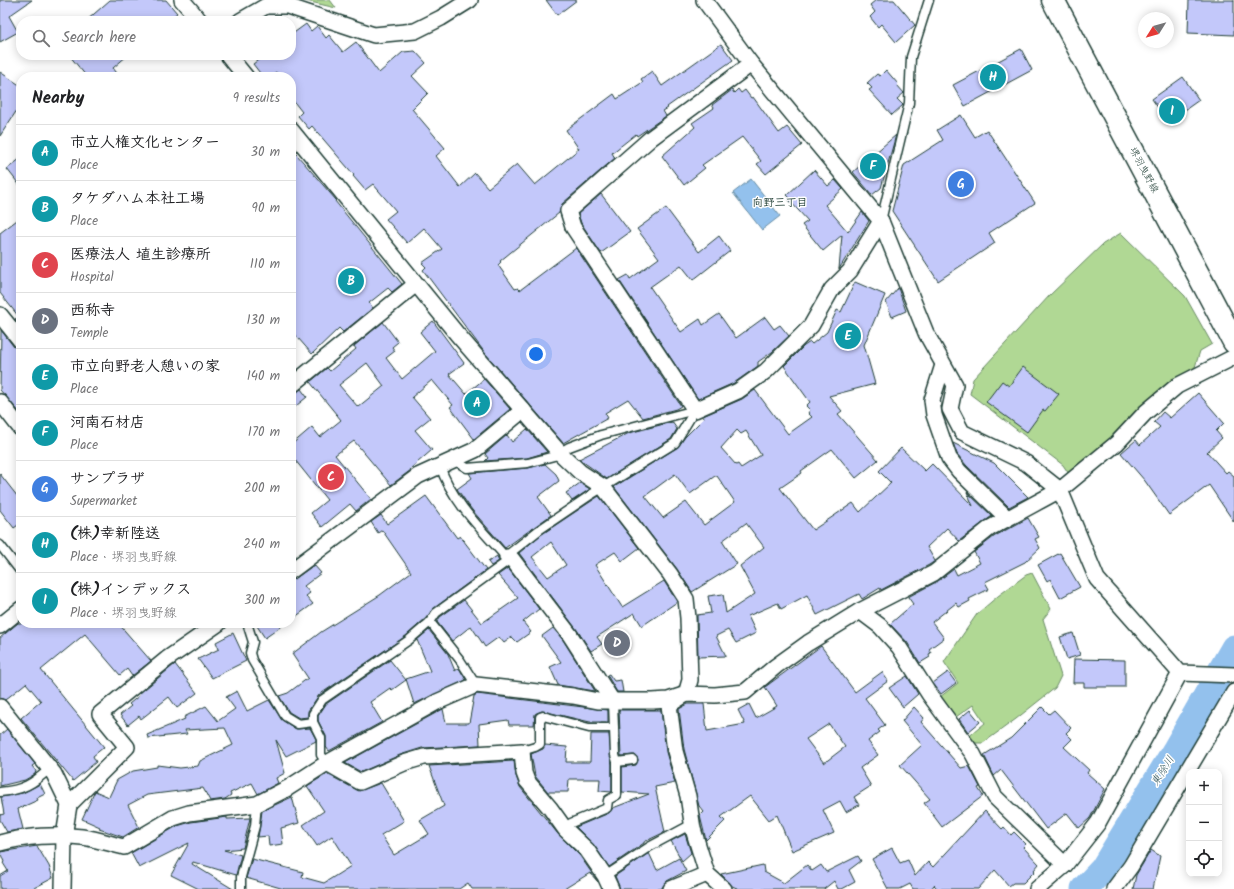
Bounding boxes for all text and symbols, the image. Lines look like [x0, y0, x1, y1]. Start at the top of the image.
north arrow [1138, 12, 1174, 48]
search box [16, 16, 296, 60]
text: Search here [62, 26, 136, 50]
icon: search [30, 27, 52, 49]
pin: H [980, 62, 1006, 92]
text: Nearby [32, 85, 84, 112]
text: 9 results [233, 88, 280, 109]
pin: I [1159, 96, 1185, 126]
text: 市立人権文化センター [70, 131, 220, 155]
text: A [41, 142, 49, 163]
text: 30 m [251, 142, 280, 163]
street label: 堺羽曳野線 [1125, 144, 1163, 196]
pin: F [860, 151, 886, 181]
text: Place [70, 155, 98, 176]
pin: G [948, 169, 974, 199]
text: タケダハム本社工場 [70, 187, 205, 211]
district label: 向野三丁目 [753, 194, 808, 212]
text: B [41, 198, 49, 219]
text: 90 m [252, 198, 280, 219]
text: Place [70, 211, 98, 232]
text: 医療法人 埴生診療所 [70, 243, 211, 267]
text: C [41, 254, 49, 275]
text: 110 m [250, 254, 280, 275]
pin: B [338, 266, 364, 296]
text: Hospital [70, 267, 114, 288]
text: 西称寺 [70, 299, 115, 323]
text: D [41, 310, 49, 331]
text: 130 m [246, 310, 280, 331]
pin: E [835, 321, 861, 351]
text: Temple [70, 323, 108, 344]
your location [526, 344, 546, 364]
text: 市立向野老人憩いの家 [70, 355, 220, 379]
text: E [41, 366, 49, 387]
text: 140 m [247, 366, 280, 387]
text: Place [70, 379, 98, 400]
pin: A [464, 388, 490, 418]
text: 河南石材店 [70, 411, 145, 435]
text: F [41, 422, 49, 443]
text: 170 m [248, 422, 280, 443]
text: Place [70, 435, 98, 456]
pin: C [318, 462, 344, 492]
text: サンプラザ [70, 467, 145, 491]
text: G [41, 478, 49, 499]
text: 200 m [244, 478, 280, 499]
text: Supermarket [70, 491, 137, 512]
text: (株)幸新陸送 [70, 522, 160, 546]
text: H [41, 534, 49, 555]
text: 240 m [243, 534, 280, 555]
text: Place · 堺羽曳野線 [70, 547, 176, 568]
text: (株)インデックス [70, 578, 191, 602]
text: I [43, 590, 47, 611]
text: 300 m [244, 590, 280, 611]
text: Place · 堺羽曳野線 [70, 603, 176, 624]
pin: D [604, 628, 630, 658]
water label: 東除川 [1147, 752, 1179, 790]
map controls [1186, 769, 1222, 877]
button: + [1186, 769, 1222, 805]
button: − [1186, 805, 1222, 841]
button: locate [1186, 841, 1222, 877]

